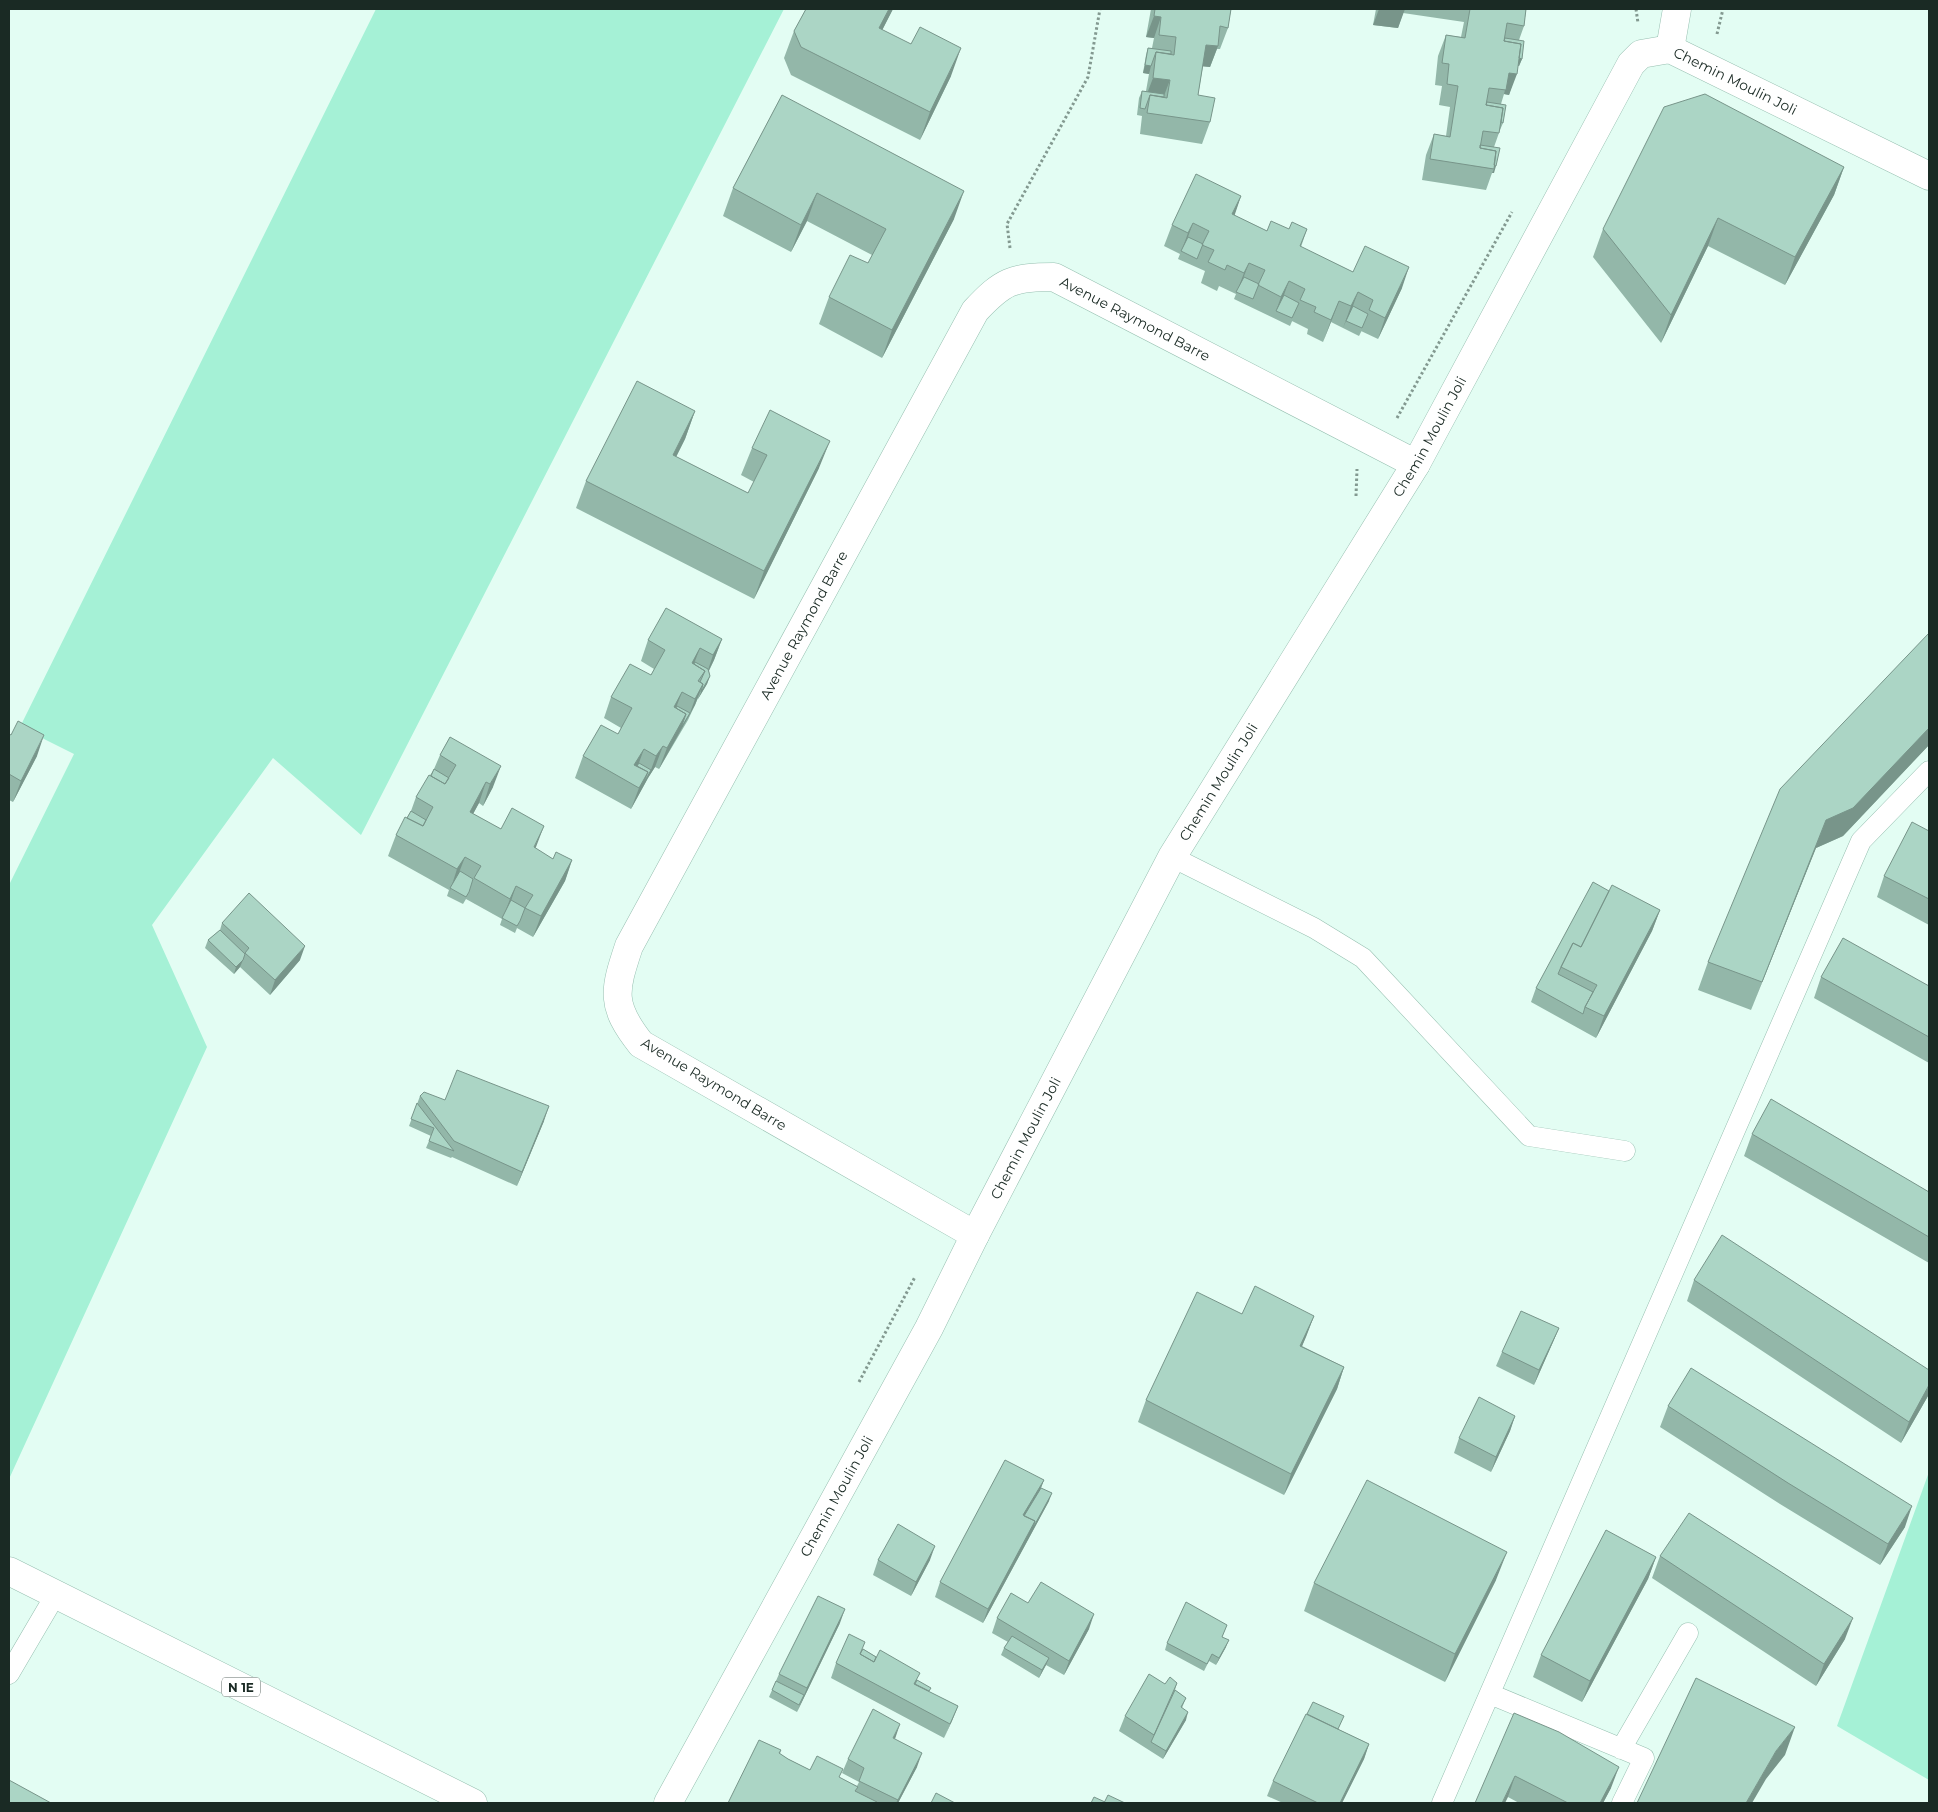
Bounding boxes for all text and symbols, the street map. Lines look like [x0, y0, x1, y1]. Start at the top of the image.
street label: Chemin Moulin Joli [1671, 43, 1800, 119]
street label: Avenue Raymond Barre [1057, 273, 1213, 365]
street label: Chemin Moulin Joli [1389, 373, 1470, 500]
street label: Avenue Raymond Barre [756, 548, 852, 703]
street label: Chemin Moulin Joli [1175, 720, 1262, 844]
street label: Avenue Raymond Barre [638, 1033, 790, 1135]
street label: Chemin Moulin Joli [986, 1074, 1065, 1202]
street label: Chemin Moulin Joli [796, 1433, 877, 1560]
road number: N 1E [222, 1678, 260, 1696]

